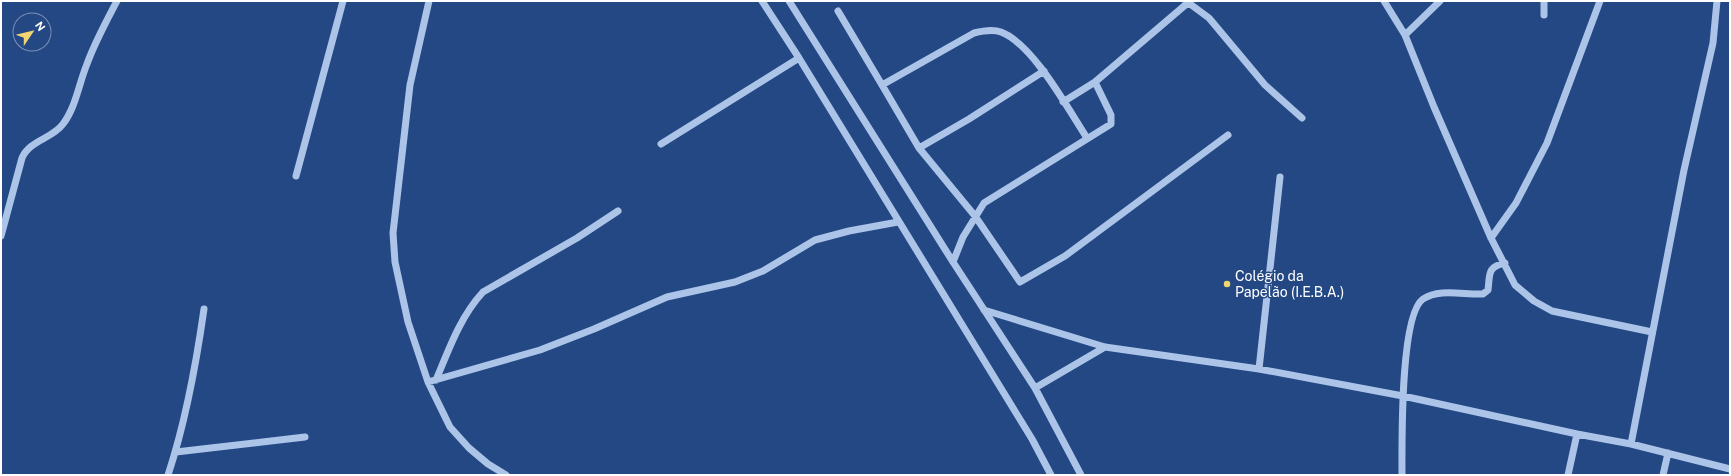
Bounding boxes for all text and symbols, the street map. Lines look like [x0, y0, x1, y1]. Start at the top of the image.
north arrow [12, 12, 52, 52]
text: N [33, 19, 48, 33]
place label: Colégio da Papelão (I.E.B.A.) [1235, 268, 1344, 300]
marker: Colégio da Papelão (I.E.B.A.) [1222, 279, 1232, 289]

